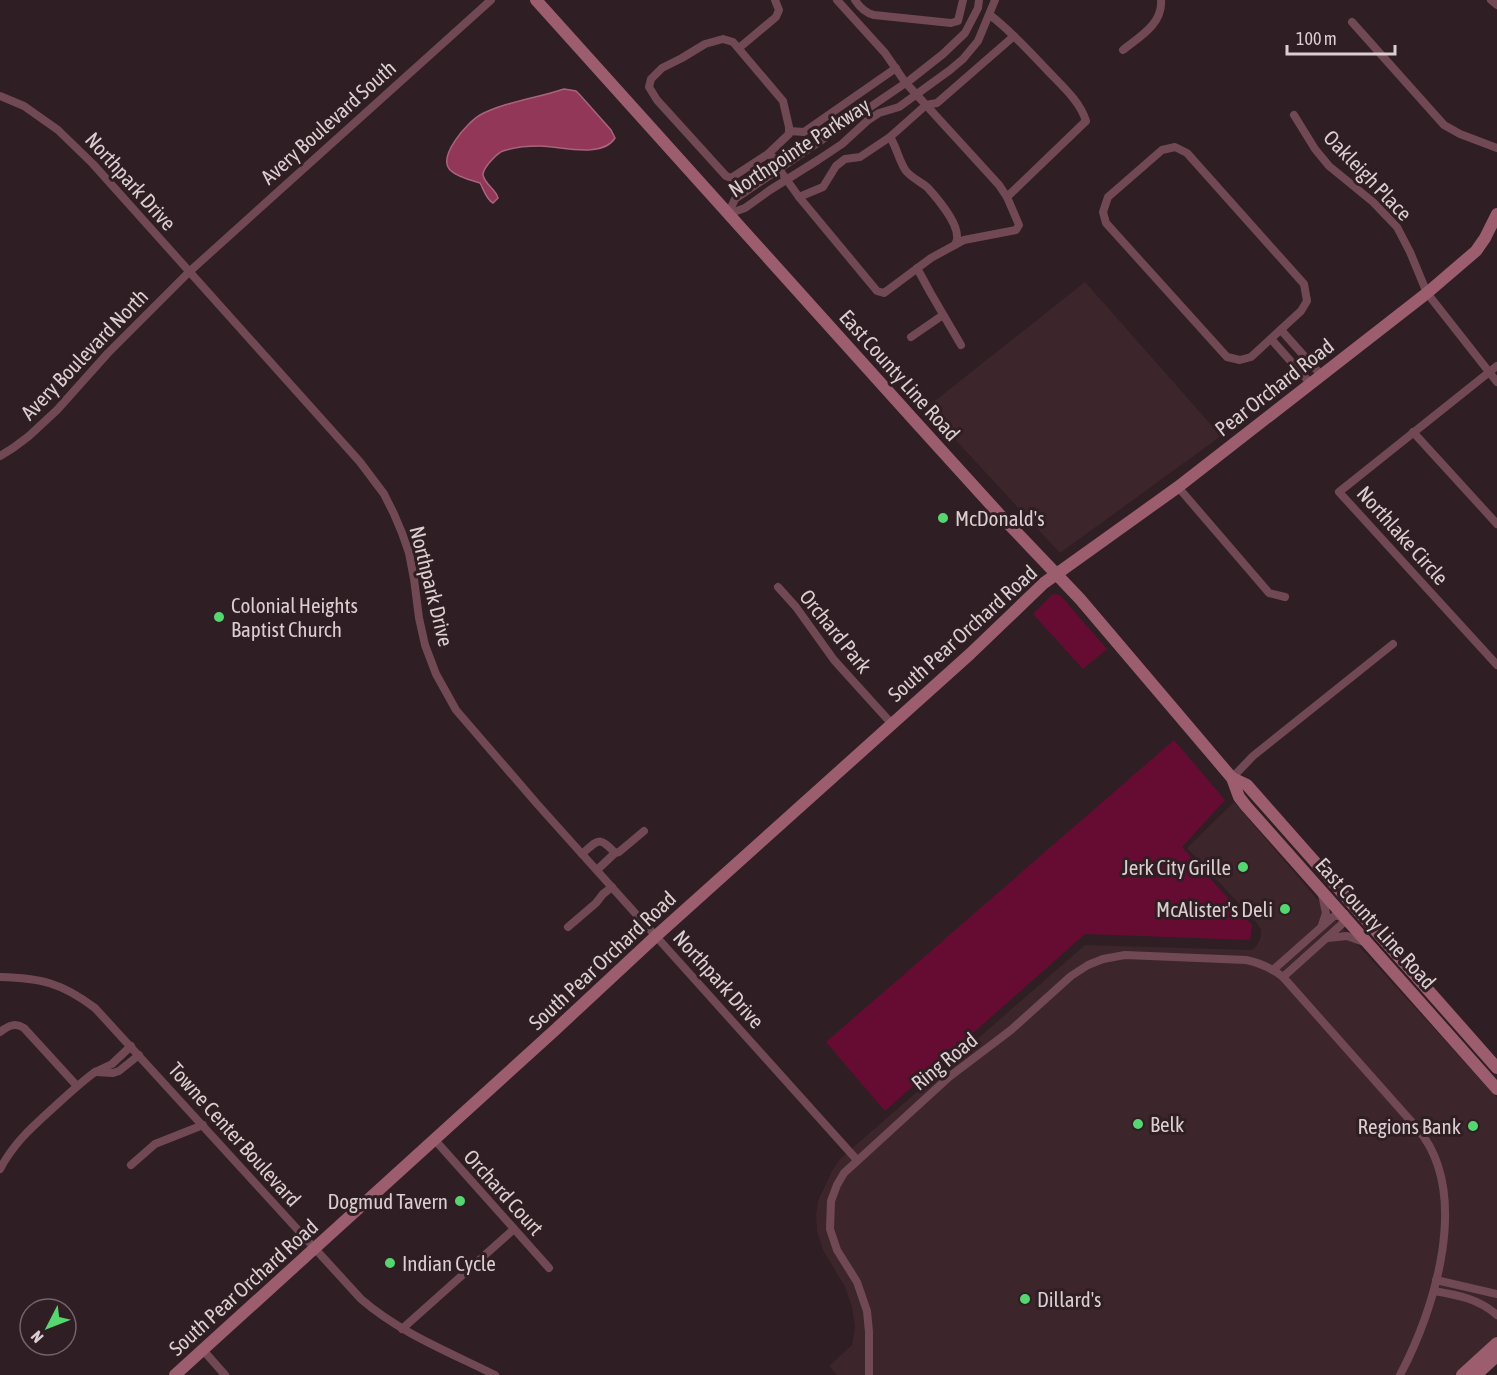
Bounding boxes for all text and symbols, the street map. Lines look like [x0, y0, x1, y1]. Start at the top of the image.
scale bar [1287, 18, 1395, 56]
text: 100 m [1296, 28, 1337, 49]
street label: Avery Boulevard South [256, 55, 400, 189]
street label: Northpointe Parkway [724, 92, 874, 202]
street label: Oakleigh Place [1319, 125, 1417, 225]
street label: Northpark Drive [81, 127, 181, 235]
street label: Avery Boulevard North [16, 284, 152, 424]
street label: East County Line Road [835, 305, 965, 445]
street label: Pear Orchard Road [1210, 333, 1338, 441]
street label: Northlake Circle [1353, 481, 1453, 589]
place label: McDonald's [955, 506, 1045, 530]
marker: McDonald's [936, 511, 950, 525]
street label: Northpark Drive [405, 523, 459, 649]
street label: South Pear Orchard Road [883, 560, 1041, 706]
street label: Orchard Park [795, 584, 877, 678]
place label: Colonial Heights Baptist Church [231, 593, 358, 641]
marker: Colonial Heights Baptist Church [212, 610, 226, 624]
street label: East County Line Road [1311, 853, 1441, 993]
place label: Jerk City Grille [1122, 855, 1231, 879]
marker: Jerk City Grille [1236, 860, 1250, 874]
street label: South Pear Orchard Road [524, 886, 680, 1034]
place label: McAlister's Deli [1156, 897, 1273, 921]
marker: McAlister's Deli [1278, 902, 1292, 916]
street label: Northpark Drive [669, 925, 769, 1033]
street label: Ring Road [906, 1027, 982, 1095]
street label: Towne Center Boulevard [164, 1057, 306, 1211]
place label: Belk [1150, 1112, 1184, 1136]
place label: Regions Bank [1358, 1114, 1461, 1138]
marker: Belk [1131, 1117, 1145, 1131]
marker: Regions Bank [1466, 1119, 1480, 1133]
street label: Orchard Court [459, 1144, 549, 1240]
place label: Dogmud Tavern [327, 1189, 448, 1213]
marker: Dogmud Tavern [453, 1194, 467, 1208]
street label: South Pear Orchard Road [164, 1214, 322, 1360]
place label: Indian Cycle [402, 1251, 496, 1275]
marker: Indian Cycle [383, 1256, 397, 1270]
place label: Dillard's [1037, 1287, 1102, 1311]
marker: Dillard's [1018, 1292, 1032, 1306]
north arrow [18, 1297, 78, 1357]
text: N [27, 1328, 47, 1347]

